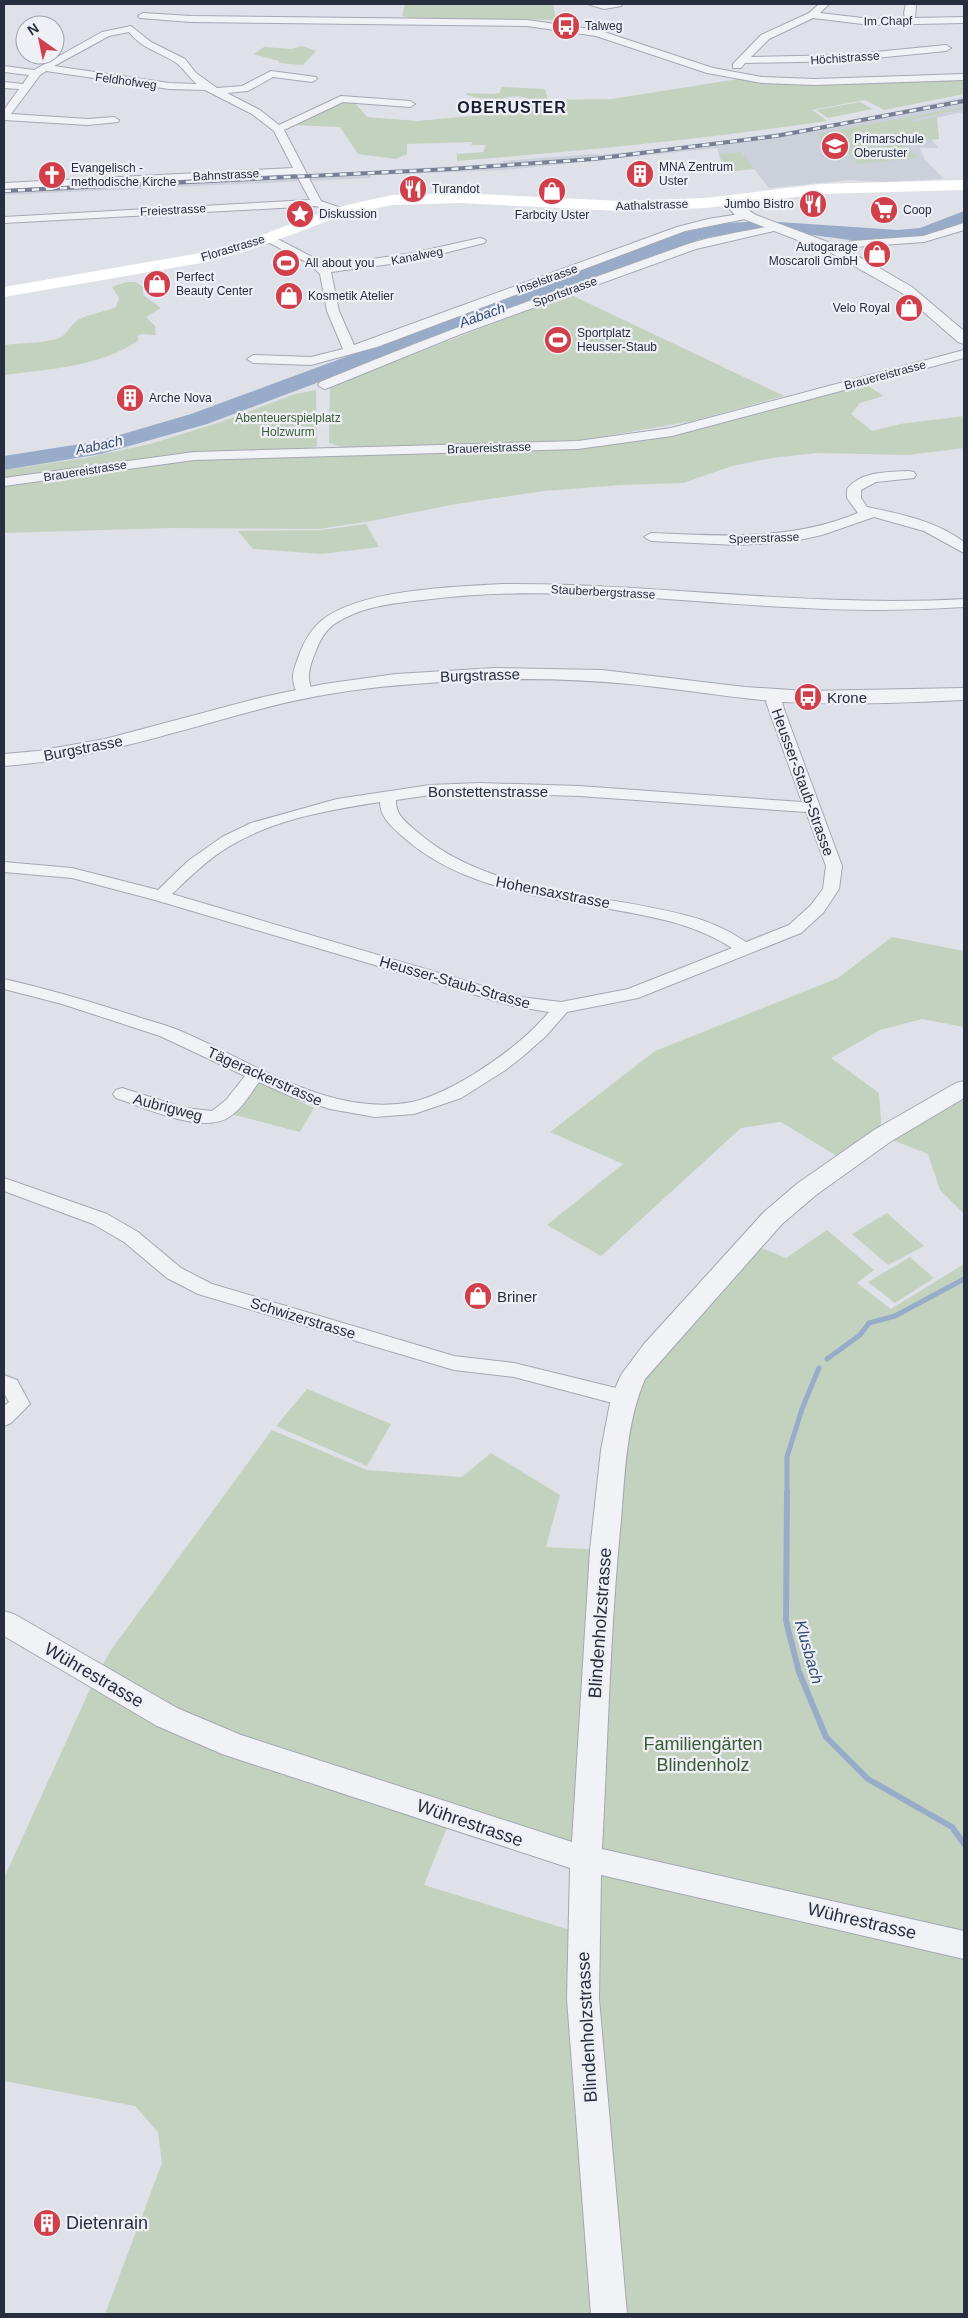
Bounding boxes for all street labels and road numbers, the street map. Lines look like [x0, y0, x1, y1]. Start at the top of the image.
street label: Im Chapf [864, 14, 913, 28]
street label: Höchistrasse [810, 49, 880, 67]
street label: Feldhofweg [94, 70, 158, 92]
street label: Bahnstrasse [192, 166, 260, 184]
street label: Aathalstrasse [615, 197, 689, 213]
street label: Freiestrasse [140, 201, 207, 219]
street label: Florastrasse [199, 232, 267, 264]
street label: Kanalweg [390, 244, 444, 268]
street label: Inselstrasse [515, 261, 580, 297]
street label: Sportstrasse [531, 274, 599, 310]
street label: Brauereistrasse [843, 357, 928, 393]
street label: Brauereistrasse [447, 440, 532, 456]
street label: Brauereistrasse [42, 457, 128, 484]
street label: Speerstrasse [728, 530, 800, 546]
street label: Stauberbergstrasse [550, 582, 656, 602]
street label: Burgstrasse [440, 665, 520, 685]
street label: Heusser-Staub-Strasse [768, 706, 838, 858]
street label: Burgstrasse [42, 732, 124, 764]
street label: Bonstettenstrasse [428, 783, 548, 800]
street label: Hohensaxstrasse [494, 873, 612, 911]
street label: Heusser-Staub-Strasse [378, 952, 532, 1012]
street label: Tägerackerstrasse [205, 1043, 325, 1109]
street label: Aubrigweg [132, 1090, 204, 1124]
street label: Schwizerstrasse [248, 1294, 358, 1342]
street label: Blindenholzstrasse [585, 1547, 615, 1699]
street label: Wührestrasse [41, 1639, 147, 1711]
street label: Wührestrasse [414, 1795, 526, 1851]
street label: Wührestrasse [806, 1899, 918, 1943]
street label: Blindenholzstrasse [573, 1951, 601, 2103]

